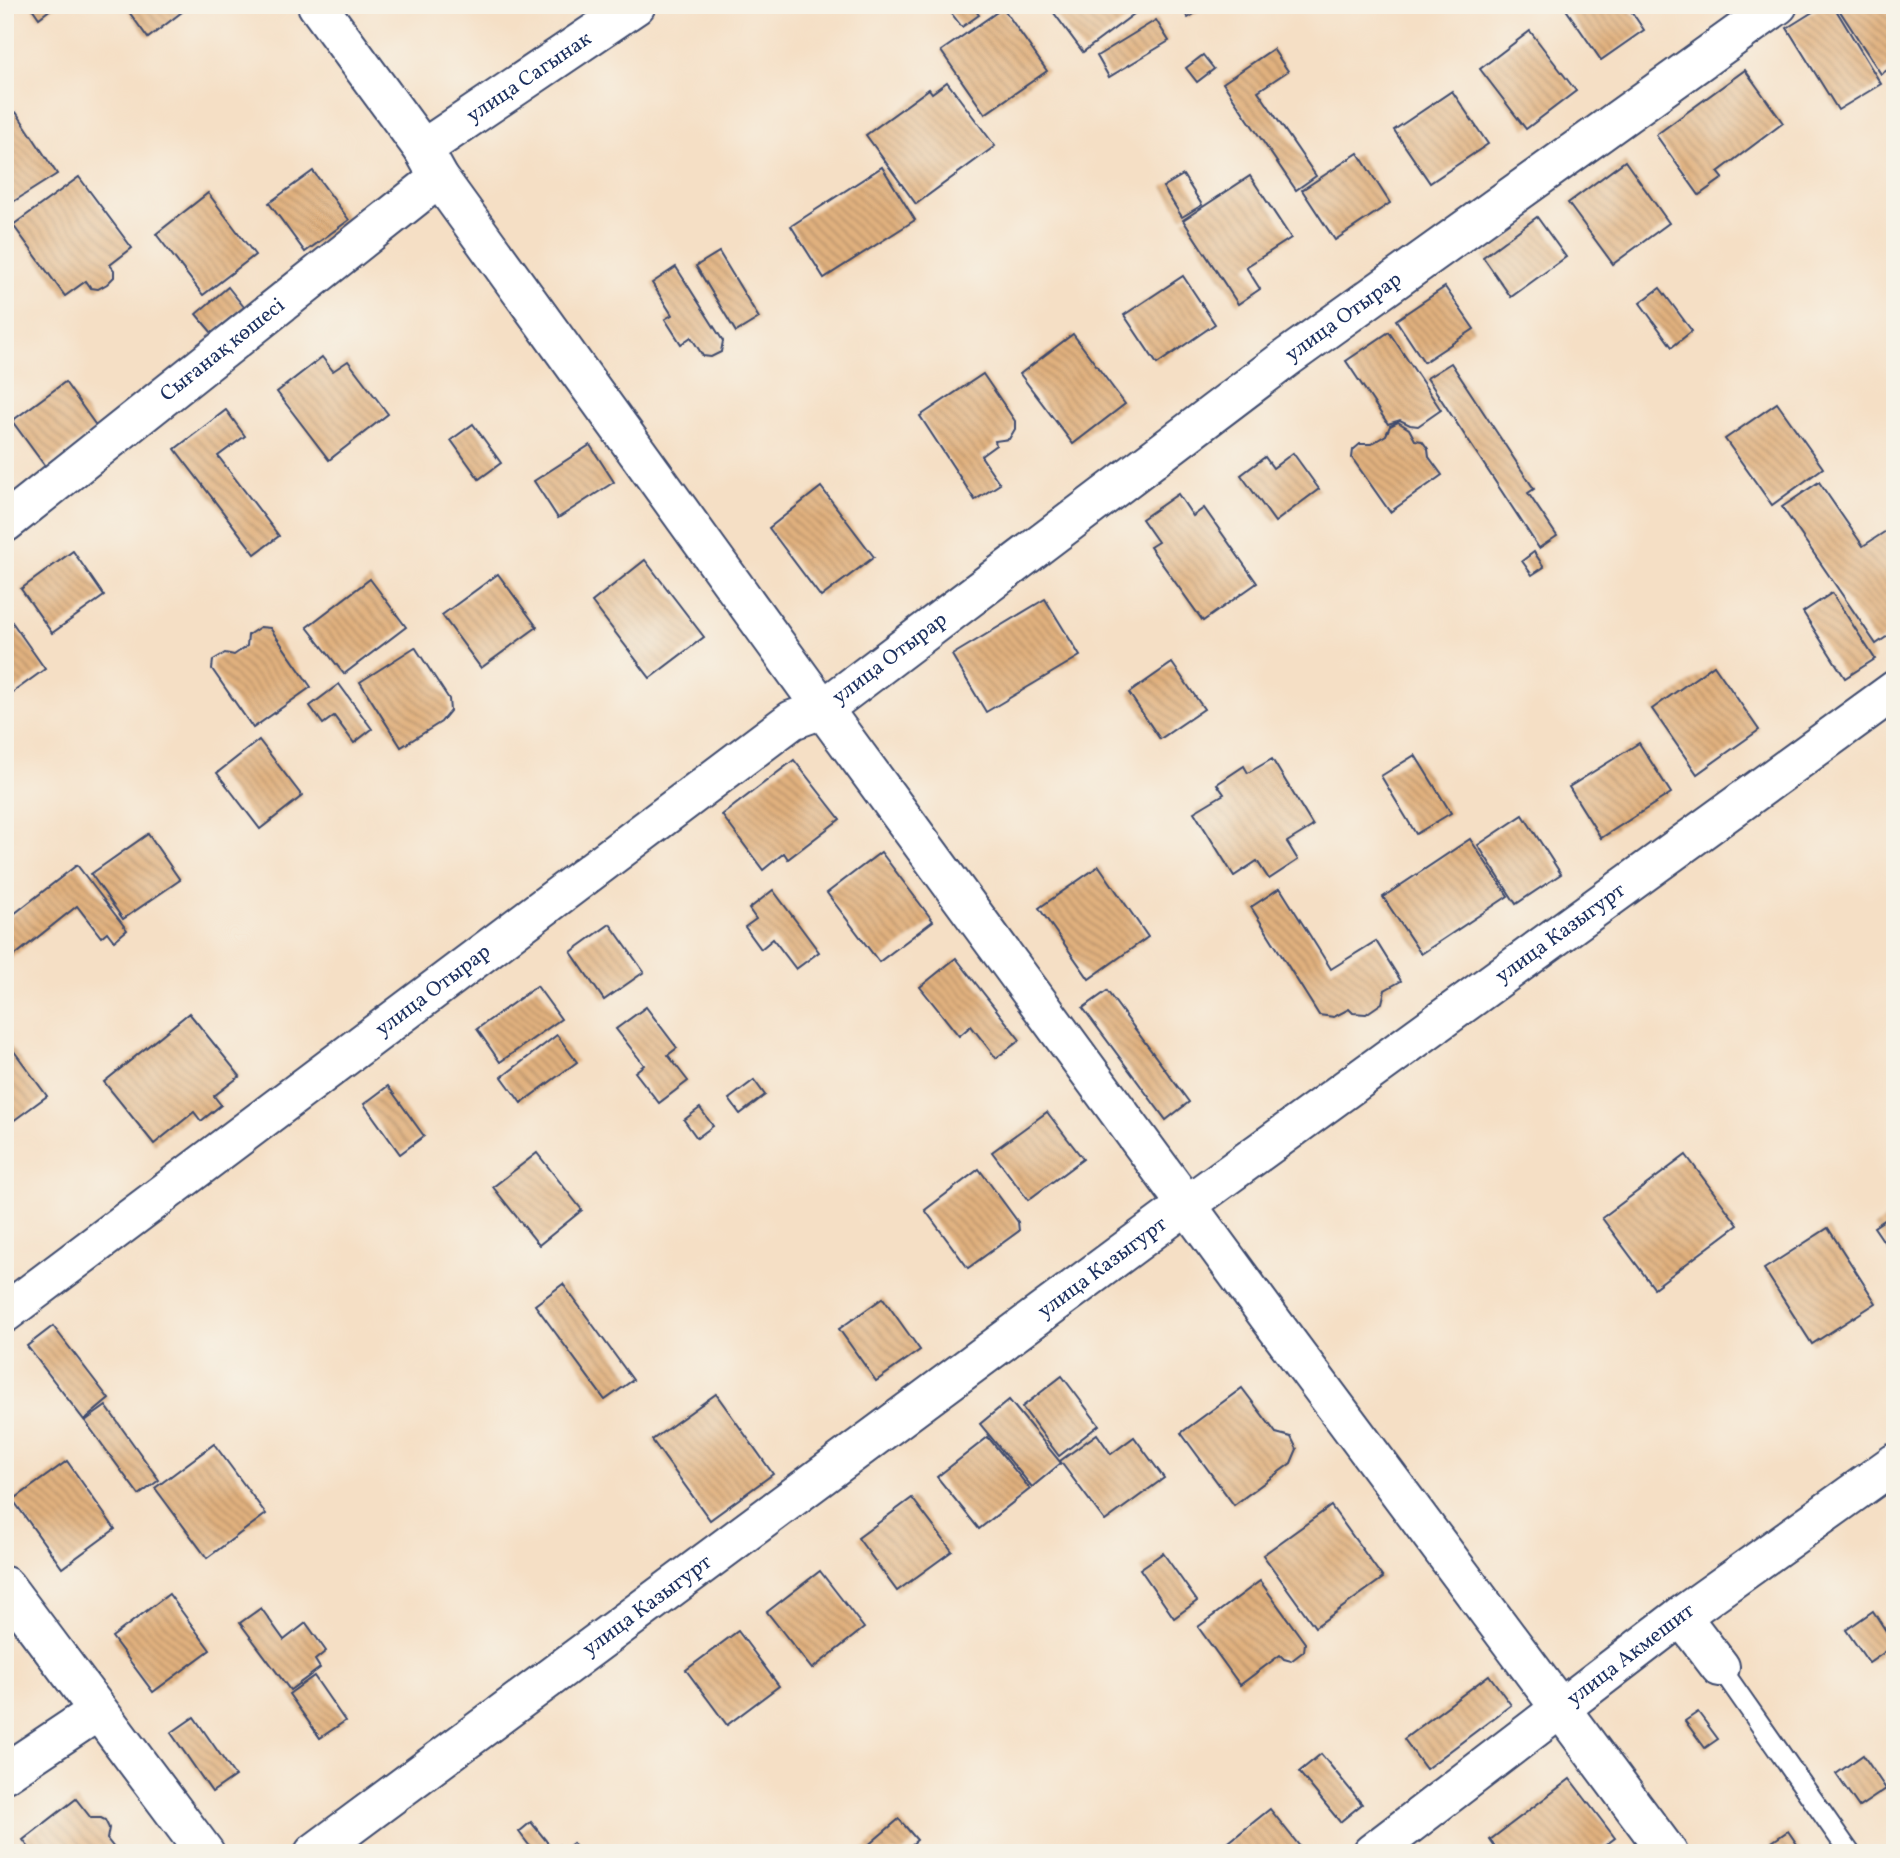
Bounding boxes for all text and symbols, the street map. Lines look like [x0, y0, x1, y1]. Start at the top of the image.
street label: улица Сагынак [461, 25, 597, 130]
street label: улица Отырар [1279, 265, 1408, 369]
street label: Сығанақ көшесі [154, 291, 291, 409]
street label: улица Отырар [826, 605, 953, 712]
street label: улица Казыгурт [1489, 876, 1632, 990]
street label: улица Отырар [369, 938, 497, 1043]
street label: улица Казыгурт [1032, 1210, 1173, 1325]
street label: улица Казыгурт [577, 1548, 718, 1663]
street label: улица Акмешит [1561, 1596, 1701, 1713]

